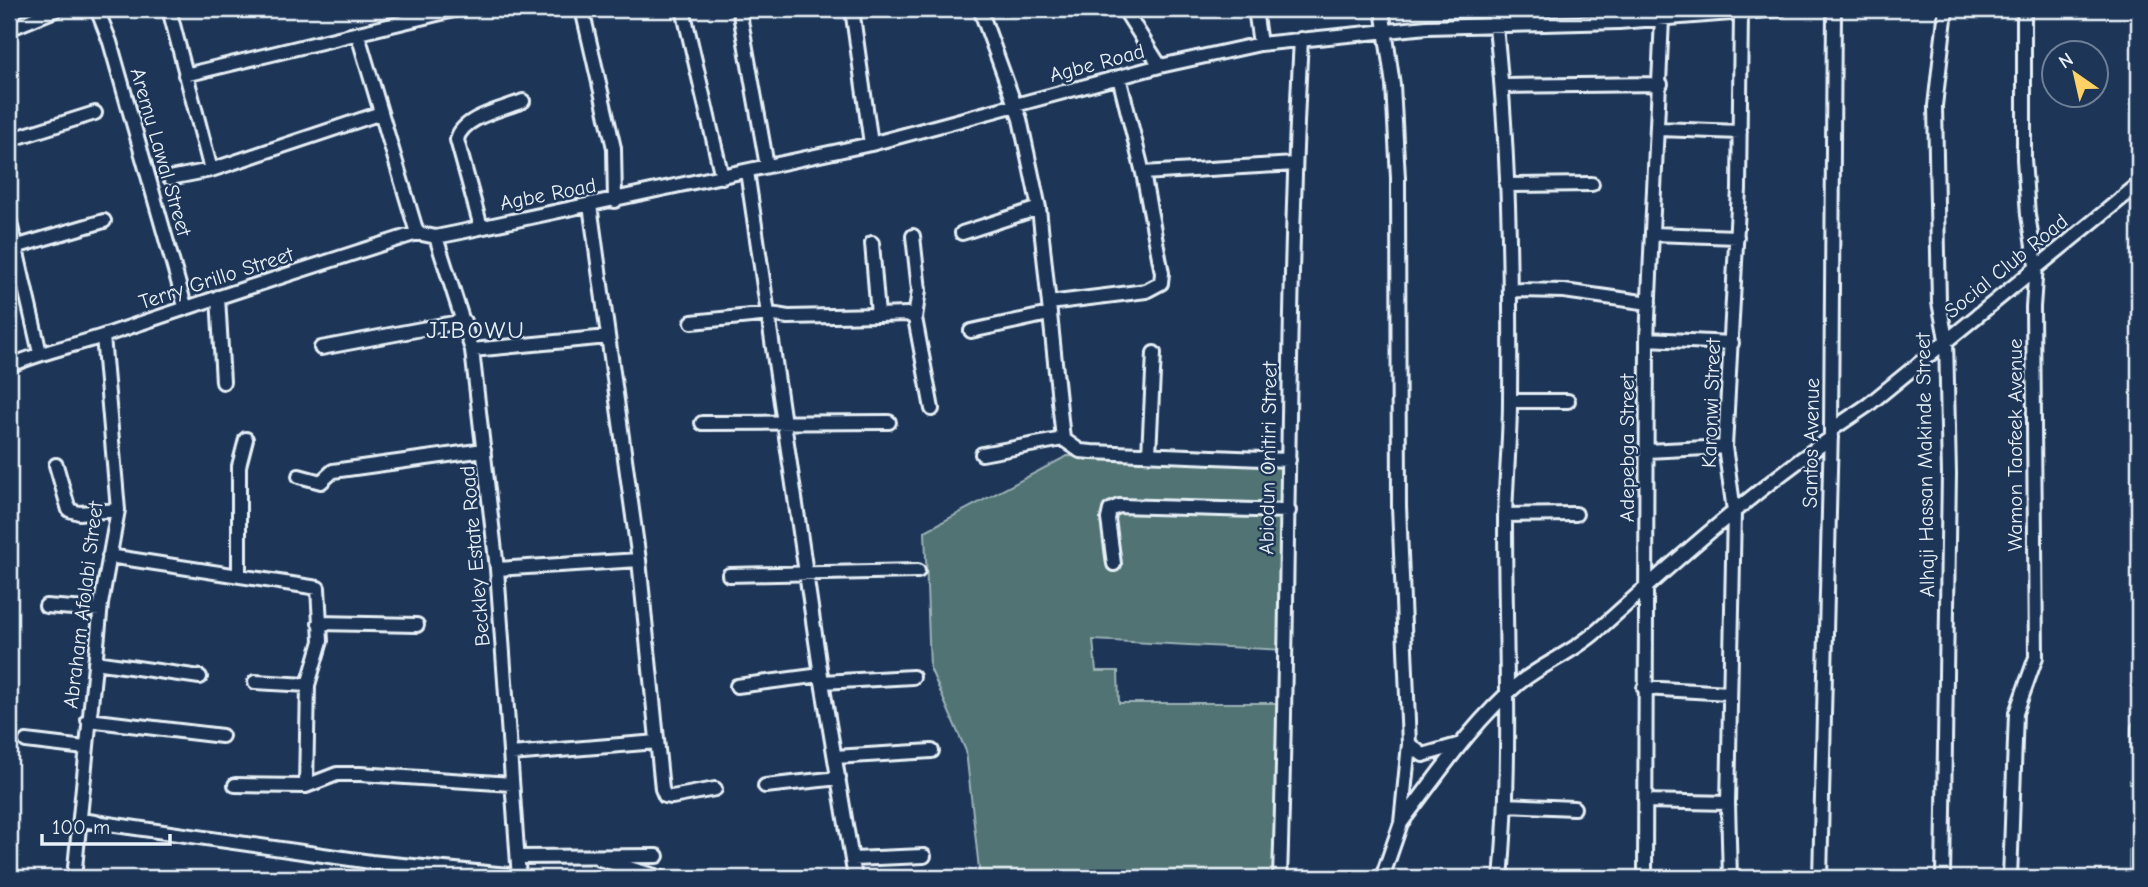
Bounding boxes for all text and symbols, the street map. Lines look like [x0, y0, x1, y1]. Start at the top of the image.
north arrow [2039, 38, 2110, 108]
street label: Agbe Road [1047, 39, 1147, 87]
text: N [2055, 48, 2077, 73]
street label: Aremu Lawal Street [125, 65, 197, 240]
street label: Agbe Road [498, 173, 598, 215]
street label: Social Club Road [1939, 209, 2073, 323]
street label: Terry Grillo Street [136, 241, 297, 314]
district label: JIBOWU [426, 316, 526, 344]
street label: Alhaji Hassan Makinde Street [1911, 331, 1939, 598]
street label: Karonwi Street [1697, 337, 1725, 468]
street label: Wamon Taofeek Avenue [2003, 338, 2027, 552]
street label: Abiodun Onitiri Street [1254, 360, 1282, 555]
street label: Adepebga Street [1615, 373, 1639, 522]
street label: Santos Avenue [1798, 378, 1824, 508]
street label: Beckley Estate Road [455, 465, 495, 647]
street label: Abraham Afolabi Street [58, 499, 108, 710]
scale bar [42, 803, 170, 847]
text: 100 m [52, 815, 110, 839]

